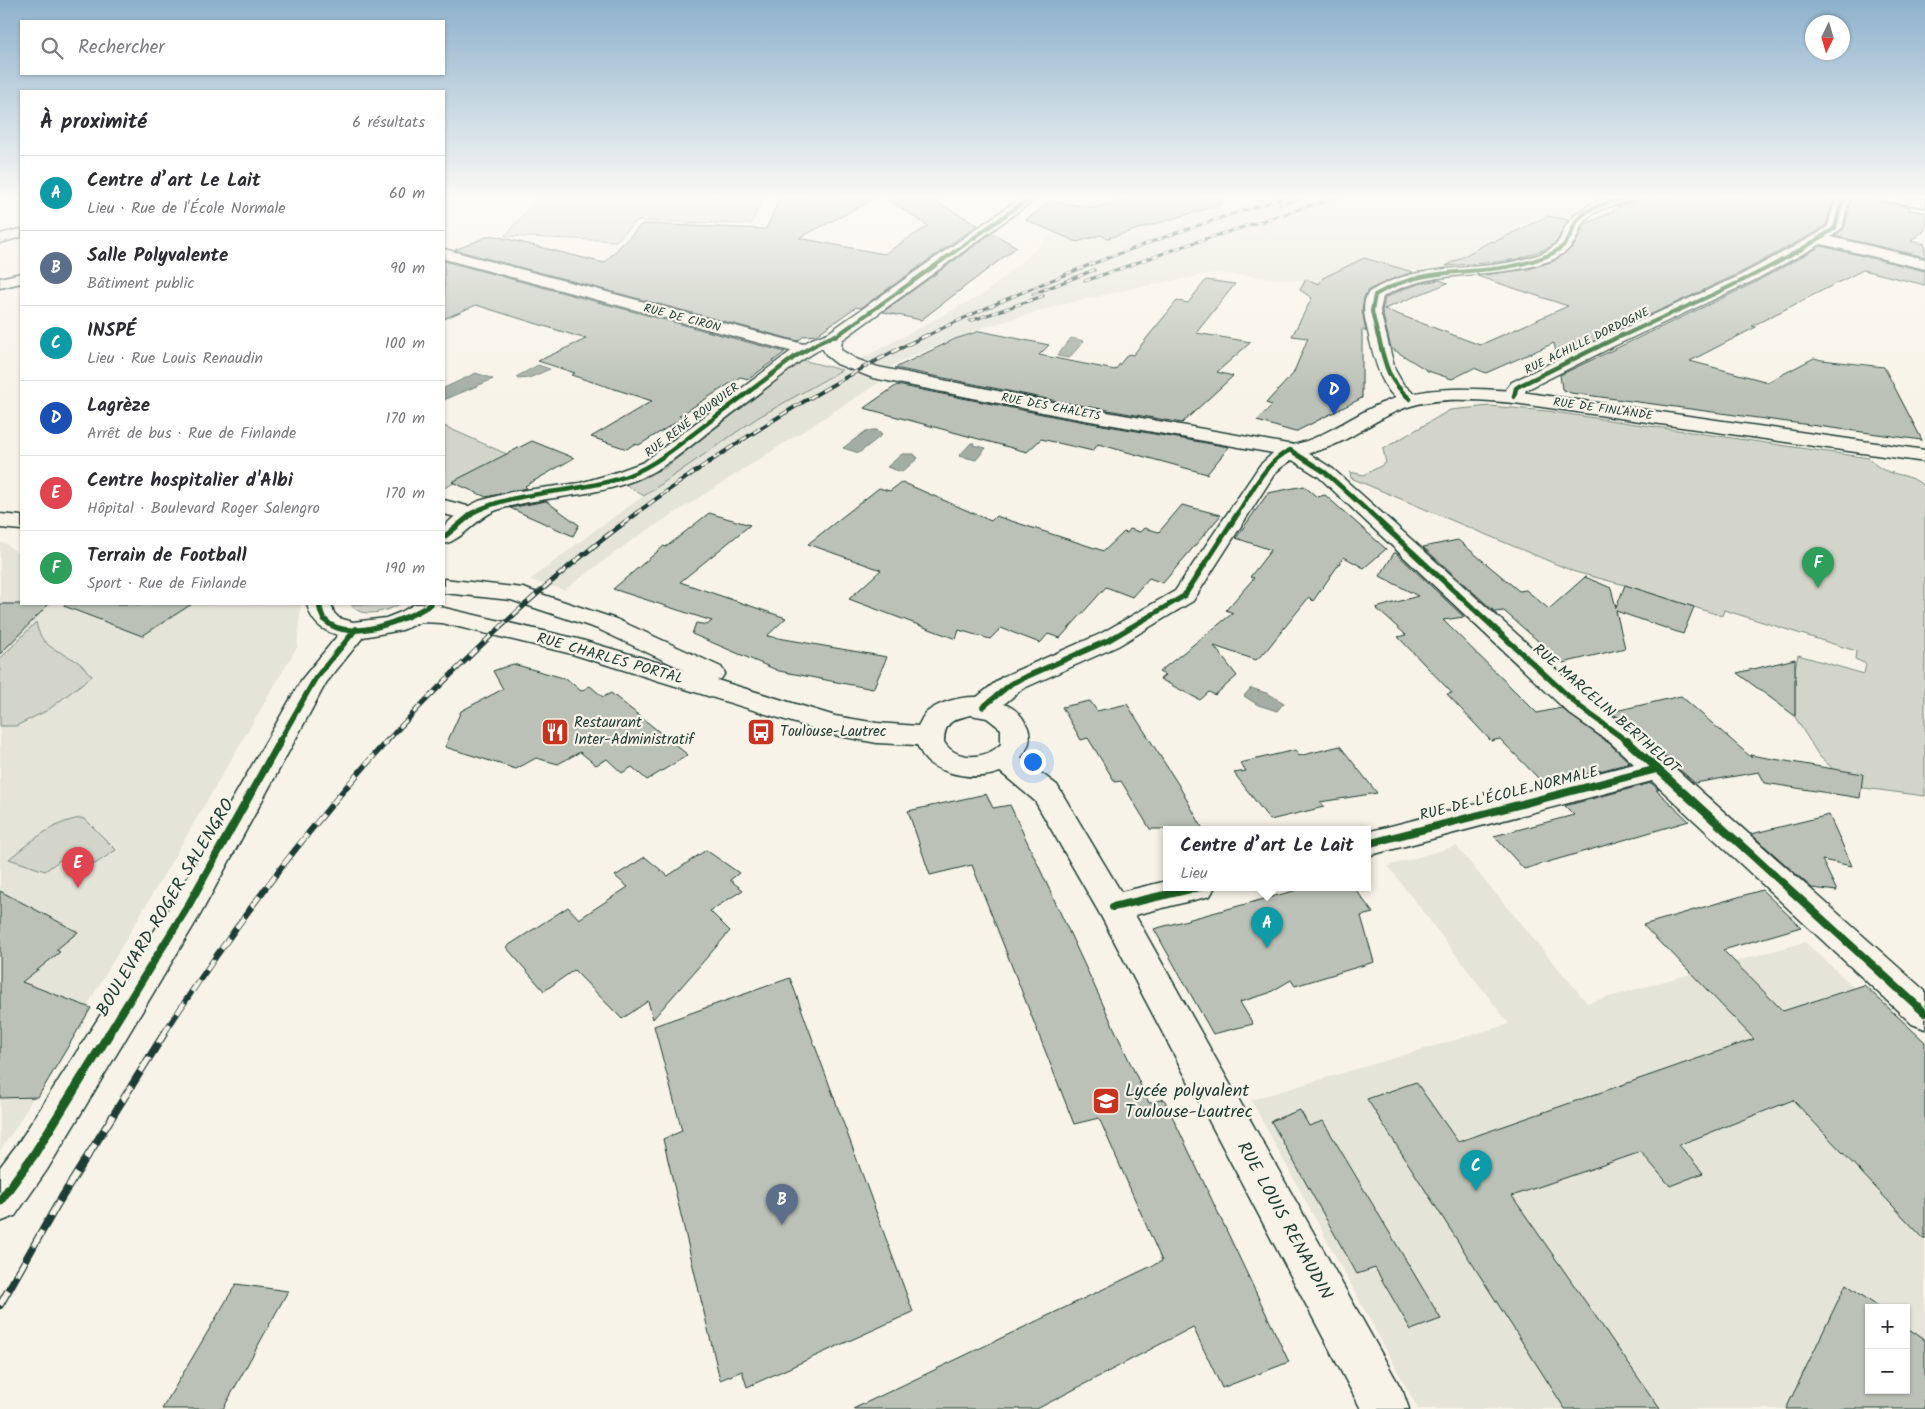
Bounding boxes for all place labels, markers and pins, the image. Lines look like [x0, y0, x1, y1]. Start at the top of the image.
pin: D [1318, 374, 1350, 415]
pin: F [1802, 547, 1834, 588]
place label: Restaurant Inter-Administratif [574, 711, 695, 752]
restaurant icon: Restaurant Inter-Administratif [540, 717, 570, 747]
bus stop icon: Toulouse-Lautrec [746, 717, 776, 747]
place label: Toulouse-Lautrec [780, 720, 887, 744]
pin: E [62, 847, 94, 888]
pin: A [1251, 907, 1283, 948]
place label: Lycée polyvalent Toulouse-Lautrec [1125, 1077, 1253, 1127]
school or university icon: Lycée polyvalent Toulouse-Lautrec [1091, 1086, 1121, 1116]
pin: C [1460, 1150, 1492, 1191]
pin: B [766, 1184, 798, 1225]

